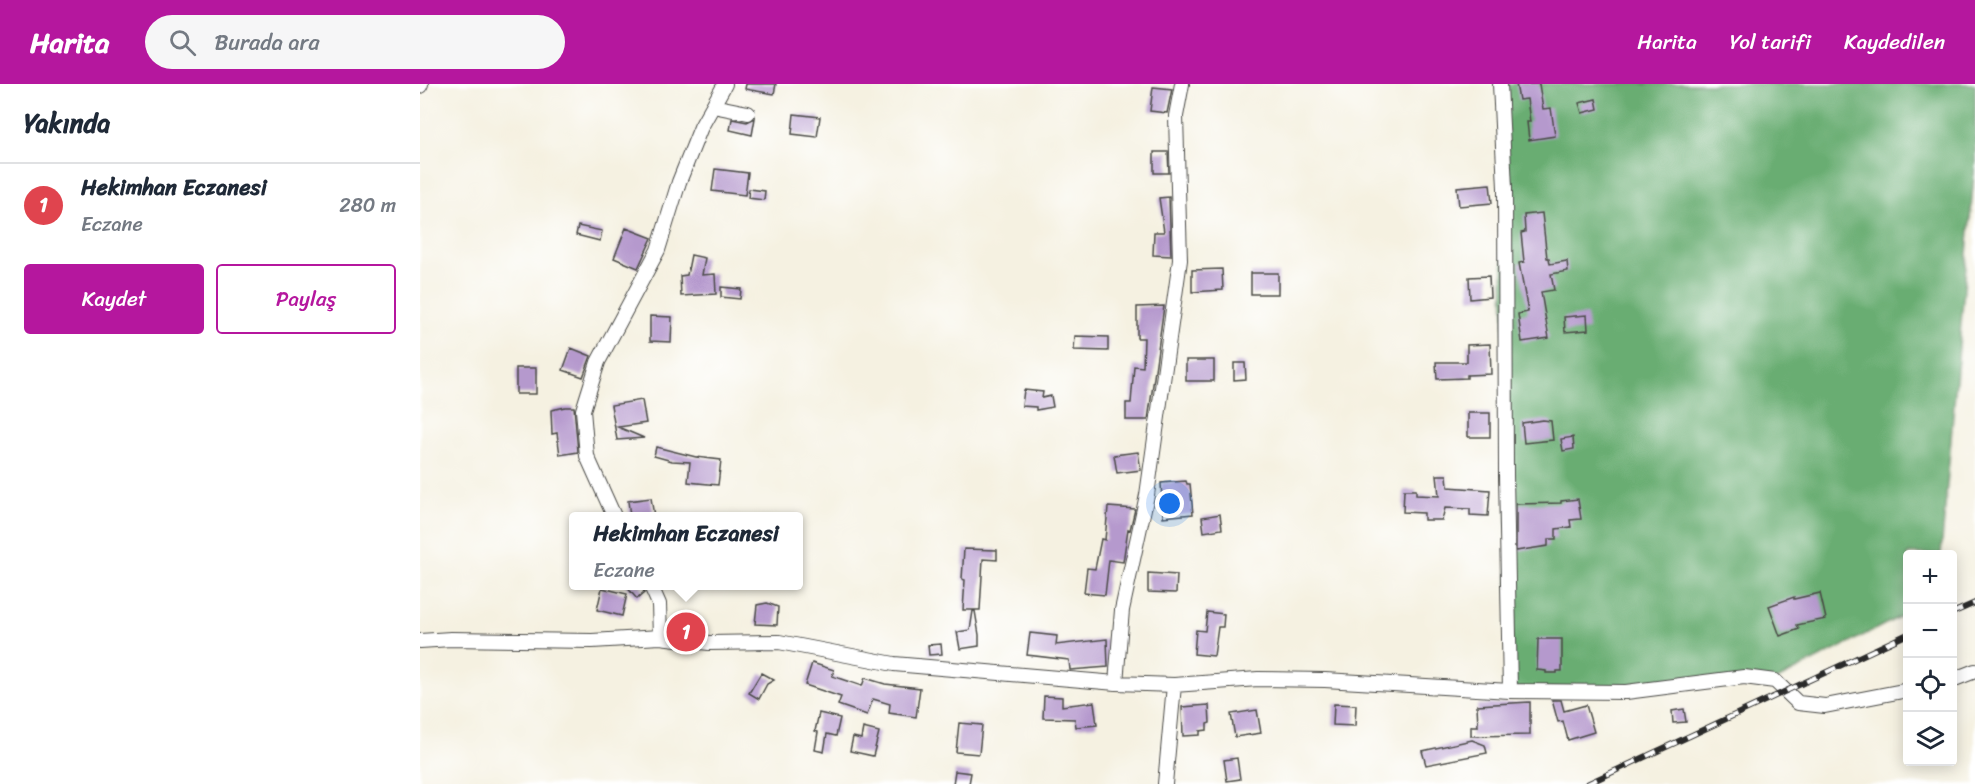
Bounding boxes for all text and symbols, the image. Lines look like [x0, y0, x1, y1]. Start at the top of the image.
search box [145, 15, 565, 69]
text: Harita [30, 18, 109, 67]
text: Burada ara [214, 23, 320, 62]
text: Harita [1637, 23, 1697, 61]
text: Yol tarifi [1730, 23, 1811, 61]
text: Kaydedilen [1844, 23, 1945, 61]
icon: search [166, 26, 199, 59]
text: Yakında [24, 100, 110, 146]
text: Hekimhan Eczanesi [81, 168, 267, 207]
text: 1 [39, 188, 48, 223]
text: 280 m [339, 188, 396, 223]
text: Eczane [81, 207, 143, 242]
button: Kaydet [24, 264, 204, 334]
button: Paylaş [216, 264, 396, 334]
your location [1155, 489, 1184, 518]
popup [569, 512, 803, 590]
text: Hekimhan Eczanesi [593, 514, 779, 553]
map controls [1903, 550, 1957, 766]
button: + [1903, 550, 1957, 604]
text: Eczane [593, 553, 655, 588]
button: − [1903, 604, 1957, 658]
pin: 1 [666, 610, 706, 654]
button: locate [1903, 658, 1957, 712]
button: layers [1903, 712, 1957, 766]

